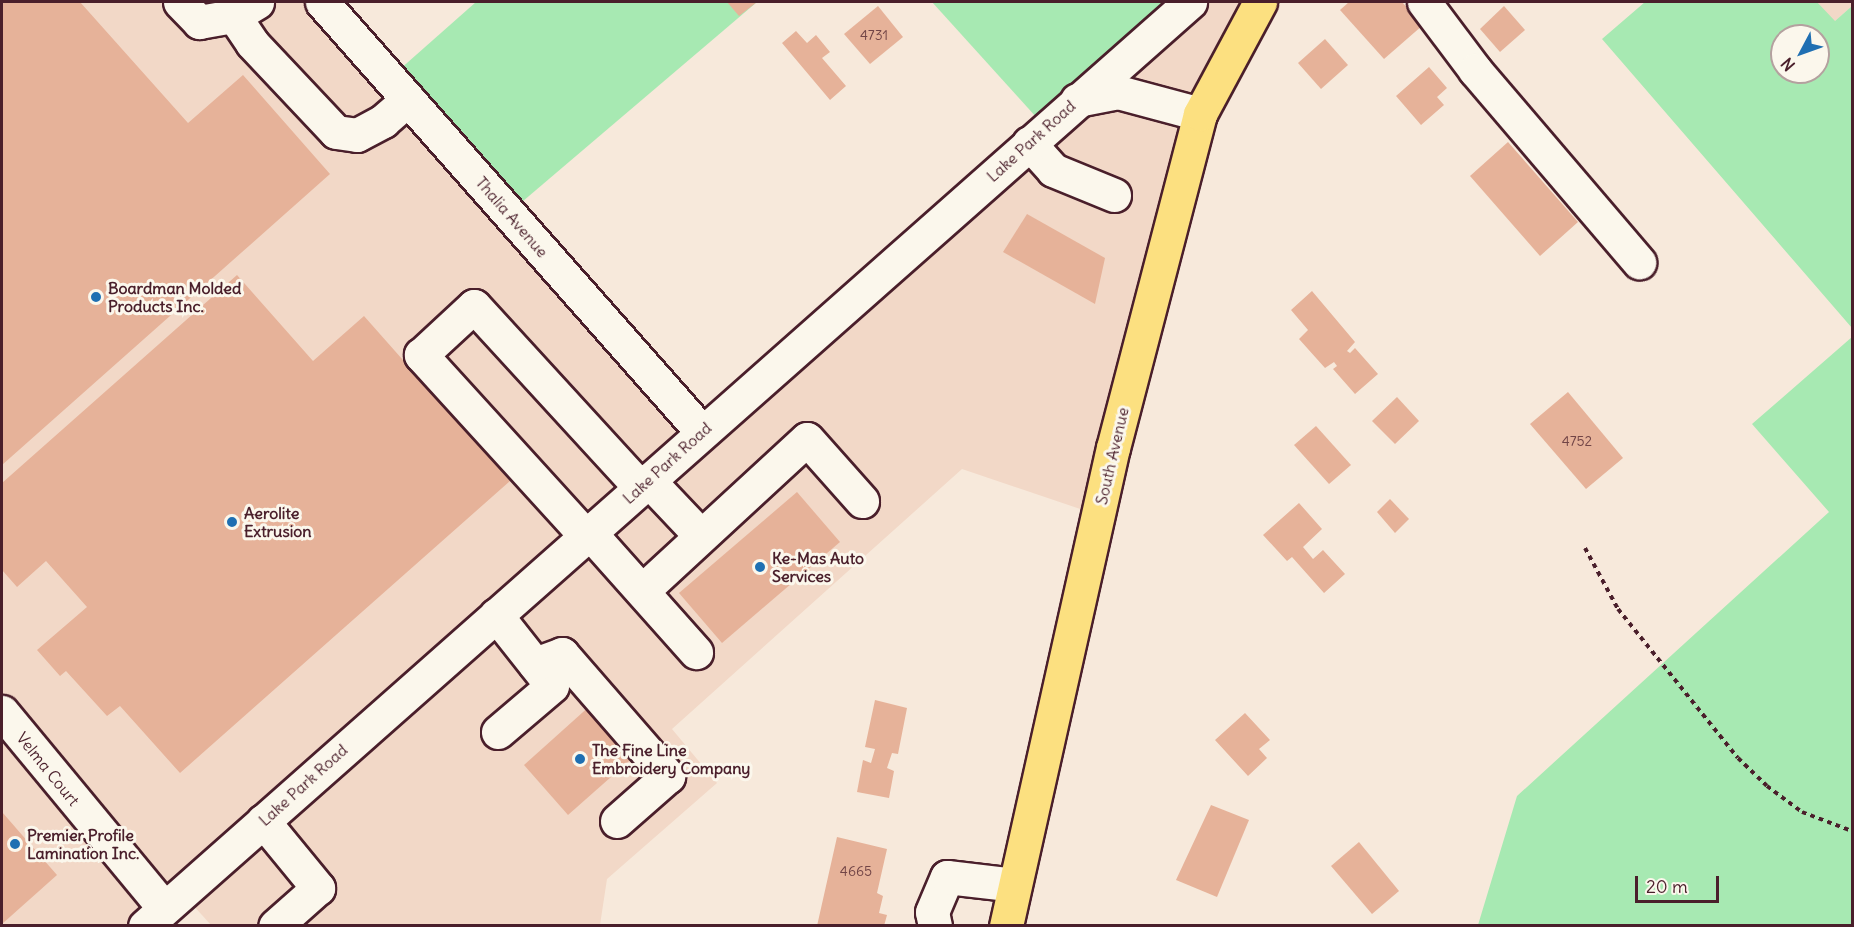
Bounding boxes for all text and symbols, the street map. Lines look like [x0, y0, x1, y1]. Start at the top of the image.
north arrow [1770, 24, 1830, 84]
house number: 4731 [860, 27, 888, 43]
text: N [1777, 54, 1799, 75]
street label: Lake Park Road [983, 96, 1079, 186]
street label: Thalia Avenue [472, 173, 552, 261]
place label: Boardman Molded Products Inc. [108, 278, 241, 316]
marker: Boardman Molded Products Inc. [89, 290, 103, 304]
street label: South Avenue [1091, 405, 1133, 507]
street label: Lake Park Road [619, 418, 715, 508]
house number: 4752 [1562, 433, 1592, 449]
place label: Aerolite Extrusion [244, 503, 312, 541]
marker: Aerolite Extrusion [225, 515, 239, 529]
place label: Ke-Mas Auto Services [772, 548, 864, 586]
marker: Ke-Mas Auto Services [753, 560, 767, 574]
street label: Velma Court [12, 728, 84, 810]
street label: Lake Park Road [255, 740, 351, 830]
place label: The Fine Line Embroidery Company [592, 740, 750, 778]
marker: The Fine Line Embroidery Company [573, 752, 587, 766]
place label: Premier Profile Lamination Inc. [27, 825, 139, 863]
marker: Premier Profile Lamination Inc. [8, 837, 22, 851]
house number: 4665 [840, 863, 872, 879]
scale bar [1638, 864, 1722, 902]
text: 20 m [1646, 875, 1688, 898]

